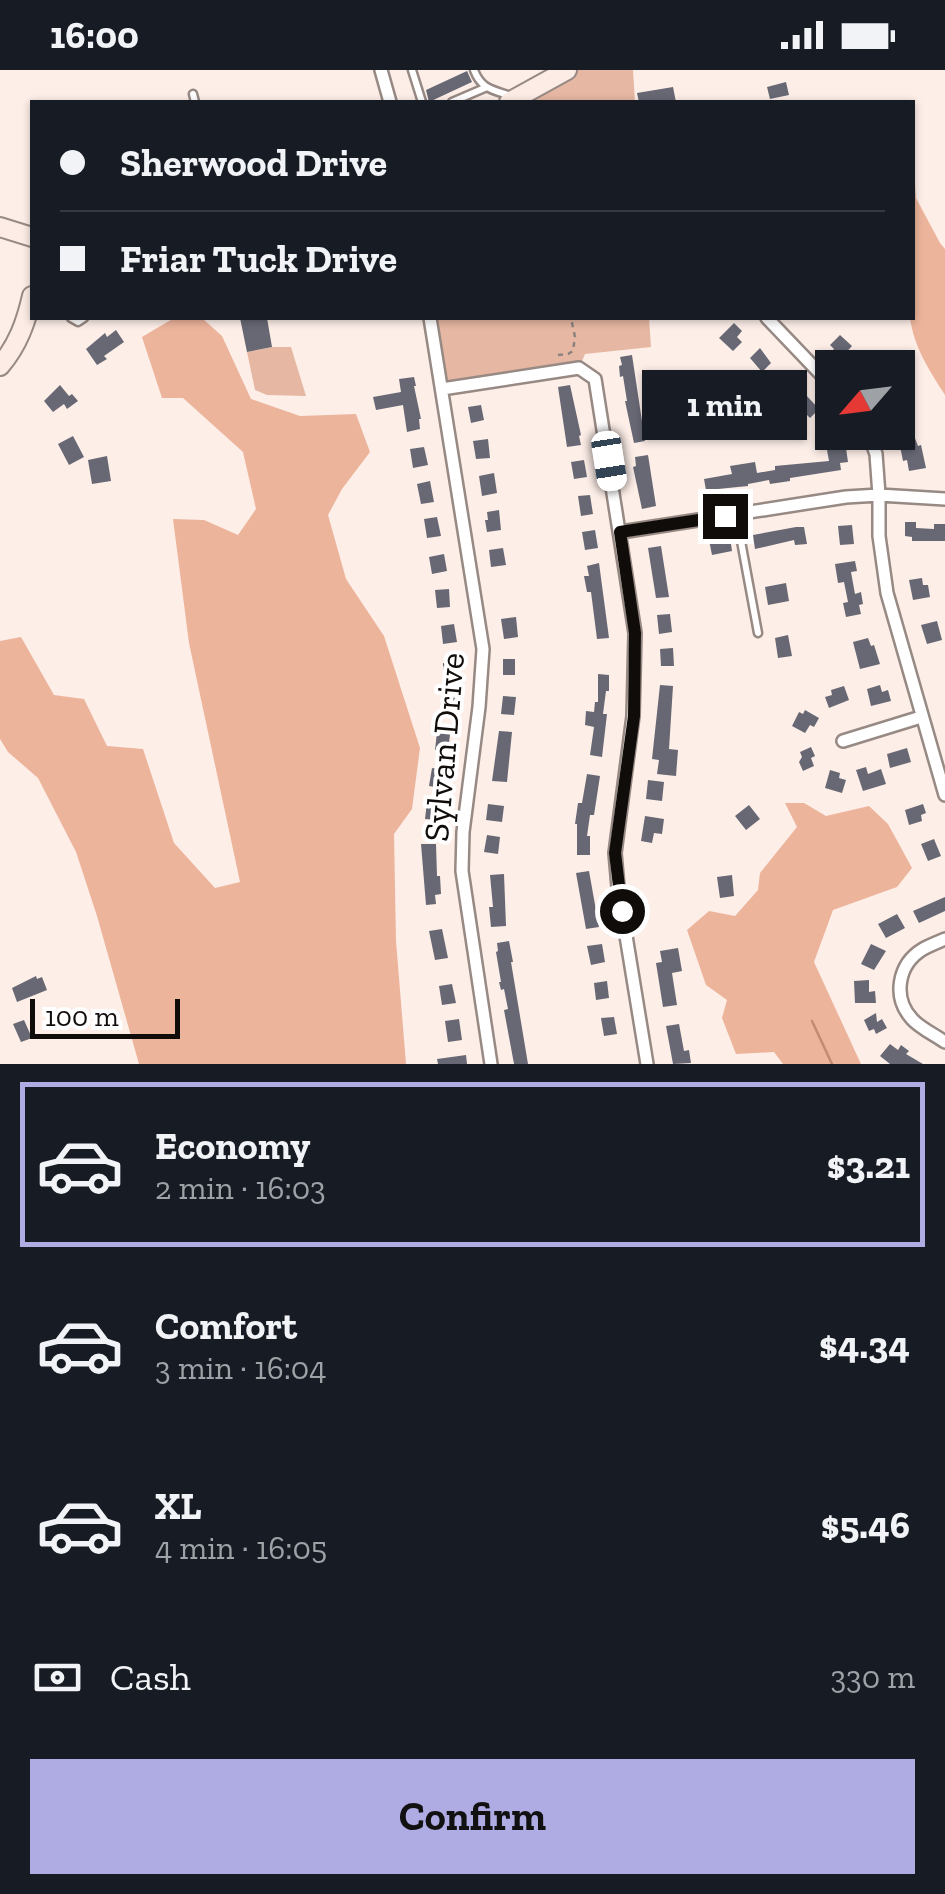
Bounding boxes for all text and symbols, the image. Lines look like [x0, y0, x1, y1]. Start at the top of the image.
text: 16:00 [50, 12, 139, 58]
text: Sherwood Drive [120, 140, 387, 186]
text: Friar Tuck Drive [120, 236, 397, 282]
north arrow [815, 350, 915, 450]
map controls [815, 350, 915, 450]
callout: 1 min [642, 371, 808, 441]
text: 1 min [687, 386, 762, 424]
car [589, 429, 629, 493]
route end [703, 494, 748, 539]
street label: Sylvan Drive [415, 651, 473, 843]
route start [600, 889, 645, 934]
scale bar [30, 994, 180, 1038]
text: 100 m [45, 1000, 119, 1033]
icon: car [35, 1120, 125, 1210]
text: Economy [155, 1123, 310, 1169]
text: $3.21 [827, 1142, 910, 1188]
text: 2 min · 16:03 [155, 1169, 326, 1207]
icon: car [35, 1300, 125, 1390]
text: Comfort [155, 1303, 297, 1349]
text: $4.34 [819, 1322, 910, 1368]
text: 3 min · 16:04 [155, 1349, 327, 1387]
icon: car [35, 1480, 125, 1570]
text: XL [155, 1483, 202, 1529]
text: $5.46 [821, 1502, 910, 1548]
text: 4 min · 16:05 [155, 1529, 327, 1567]
icon: cash [30, 1650, 85, 1705]
text: Cash [110, 1654, 191, 1700]
text: 330 m [830, 1658, 915, 1696]
button: Confirm [30, 1759, 915, 1874]

